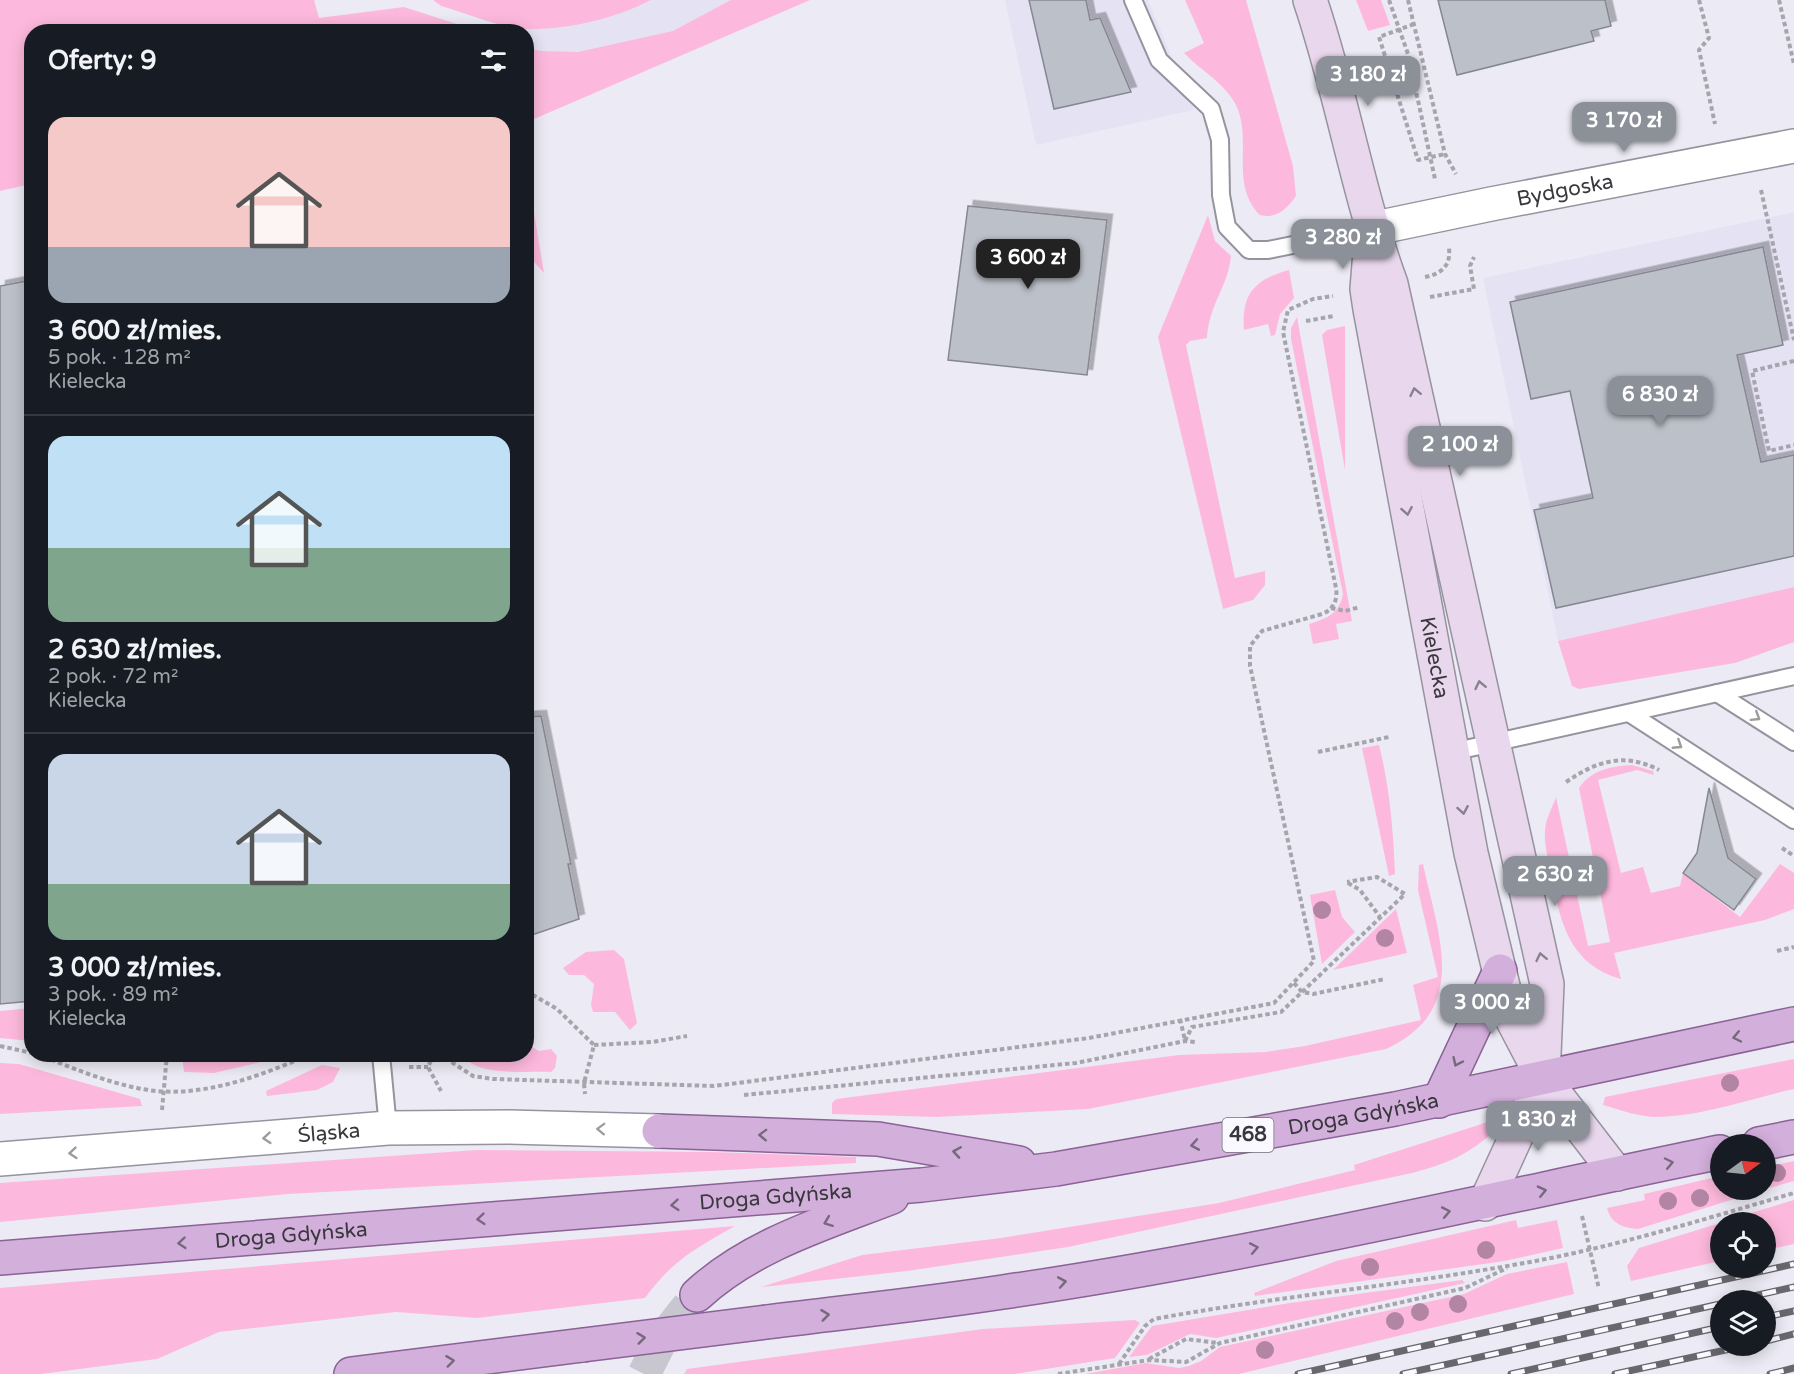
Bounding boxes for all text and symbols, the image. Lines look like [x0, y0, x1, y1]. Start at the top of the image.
icon: filters [477, 44, 510, 77]
text: Oferty: 9 [48, 45, 157, 76]
pin: 3 180 zł [1306, 56, 1430, 107]
text: 3 180 zł [1330, 63, 1406, 87]
pin: 3 170 zł [1562, 102, 1686, 153]
text: 3 170 zł [1586, 109, 1662, 133]
icon: home [225, 156, 333, 264]
street label: Bydgoska [1515, 168, 1616, 211]
pin: 3 280 zł [1281, 219, 1405, 270]
text: 3 280 zł [1305, 226, 1381, 250]
pin: 3 600 zł [966, 239, 1090, 290]
text: 3 600 zł [990, 246, 1066, 270]
text: 3 600 zł/mies. [48, 315, 222, 346]
text: 5 pok. · 128 m² [48, 346, 191, 370]
text: Kielecka [48, 370, 127, 394]
pin: 6 830 zł [1598, 376, 1722, 427]
text: 6 830 zł [1622, 383, 1698, 407]
one-way arrow [1410, 387, 1423, 397]
pin: 2 100 zł [1398, 426, 1522, 477]
text: 2 100 zł [1422, 433, 1498, 457]
icon: home [225, 475, 333, 583]
one-way arrow [1400, 506, 1413, 516]
street label: Kielecka [1415, 615, 1455, 701]
text: 2 630 zł/mies. [48, 634, 222, 665]
text: 2 pok. · 72 m² [48, 665, 178, 689]
one-way arrow [1475, 680, 1488, 690]
text: Kielecka [48, 689, 127, 713]
one-way arrow [1749, 710, 1760, 721]
one-way arrow [1672, 738, 1683, 749]
icon: home [225, 793, 333, 901]
one-way arrow [1456, 805, 1468, 814]
pin: 2 630 zł [1493, 856, 1617, 907]
text: 2 630 zł [1517, 863, 1593, 887]
text: 3 000 zł/mies. [48, 952, 222, 983]
one-way arrow [1535, 953, 1548, 963]
text: 3 pok. · 89 m² [48, 983, 178, 1007]
pin: 3 000 zł [1430, 984, 1554, 1035]
text: 3 000 zł [1454, 991, 1530, 1015]
text: Kielecka [48, 1007, 127, 1031]
one-way arrow [1732, 1030, 1742, 1043]
one-way arrow [1453, 1055, 1465, 1066]
street label: Droga Gdyńska [1286, 1088, 1441, 1140]
pin: 1 830 zł [1476, 1101, 1600, 1152]
text: 1 830 zł [1500, 1108, 1576, 1132]
street label: Śląska [297, 1118, 361, 1148]
road number: 468 [1222, 1118, 1274, 1152]
one-way arrow [596, 1123, 605, 1136]
one-way arrow [758, 1129, 767, 1141]
one-way arrow [262, 1131, 271, 1144]
north arrow [1710, 1134, 1776, 1200]
map controls [1710, 1134, 1776, 1356]
one-way arrow [1191, 1138, 1200, 1150]
one-way arrow [68, 1146, 77, 1159]
one-way arrow [952, 1147, 961, 1159]
one-way arrow [1664, 1157, 1674, 1170]
street label: Droga Gdyńska [698, 1178, 853, 1215]
one-way arrow [1537, 1185, 1547, 1198]
one-way arrow [671, 1198, 680, 1211]
one-way arrow [1441, 1206, 1450, 1218]
one-way arrow [476, 1212, 485, 1225]
button: locate [1710, 1212, 1776, 1278]
one-way arrow [823, 1215, 834, 1227]
street label: Droga Gdyńska [214, 1216, 368, 1253]
one-way arrow [177, 1236, 186, 1249]
one-way arrow [1249, 1242, 1259, 1255]
one-way arrow [1057, 1276, 1067, 1289]
button: layers [1710, 1290, 1776, 1356]
one-way arrow [820, 1309, 829, 1322]
one-way arrow [636, 1332, 646, 1344]
one-way arrow [446, 1356, 455, 1368]

